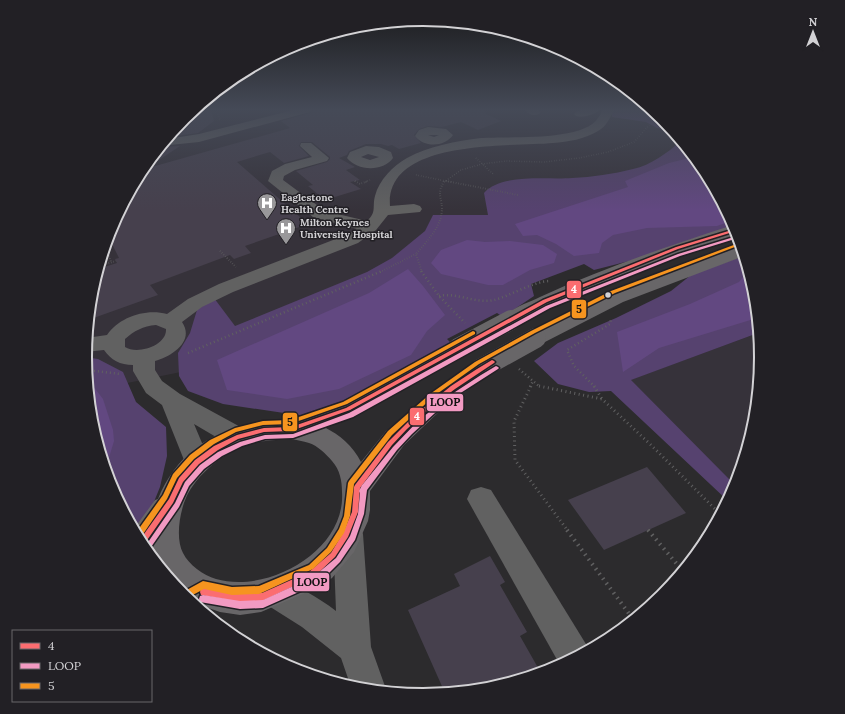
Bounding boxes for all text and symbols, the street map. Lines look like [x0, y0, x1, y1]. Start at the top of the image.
north arrow [793, 12, 833, 52]
text: N [809, 15, 818, 29]
place label: Eaglestone Health Centre [281, 191, 349, 216]
hospital icon: Eaglestone Health Centre [256, 192, 278, 220]
place label: Milton Keynes University Hospital [300, 216, 393, 241]
hospital icon: Milton Keynes University Hospital [275, 217, 297, 245]
line badge: 4 [566, 280, 582, 299]
text: 4 [571, 282, 577, 296]
unlabelled marker [603, 290, 613, 300]
line badge: 5 [571, 299, 587, 319]
text: 5 [576, 302, 582, 316]
line badge: LOOP [426, 393, 464, 412]
text: LOOP [430, 395, 460, 409]
line badge: 4 [409, 407, 425, 426]
text: 4 [414, 409, 420, 423]
line badge: 5 [282, 412, 298, 432]
text: 5 [287, 415, 293, 429]
line badge: LOOP [293, 572, 330, 592]
text: LOOP [297, 575, 327, 589]
legend [12, 630, 152, 702]
text: 4 [48, 638, 55, 653]
text: LOOP [48, 658, 81, 673]
text: 5 [48, 678, 55, 693]

